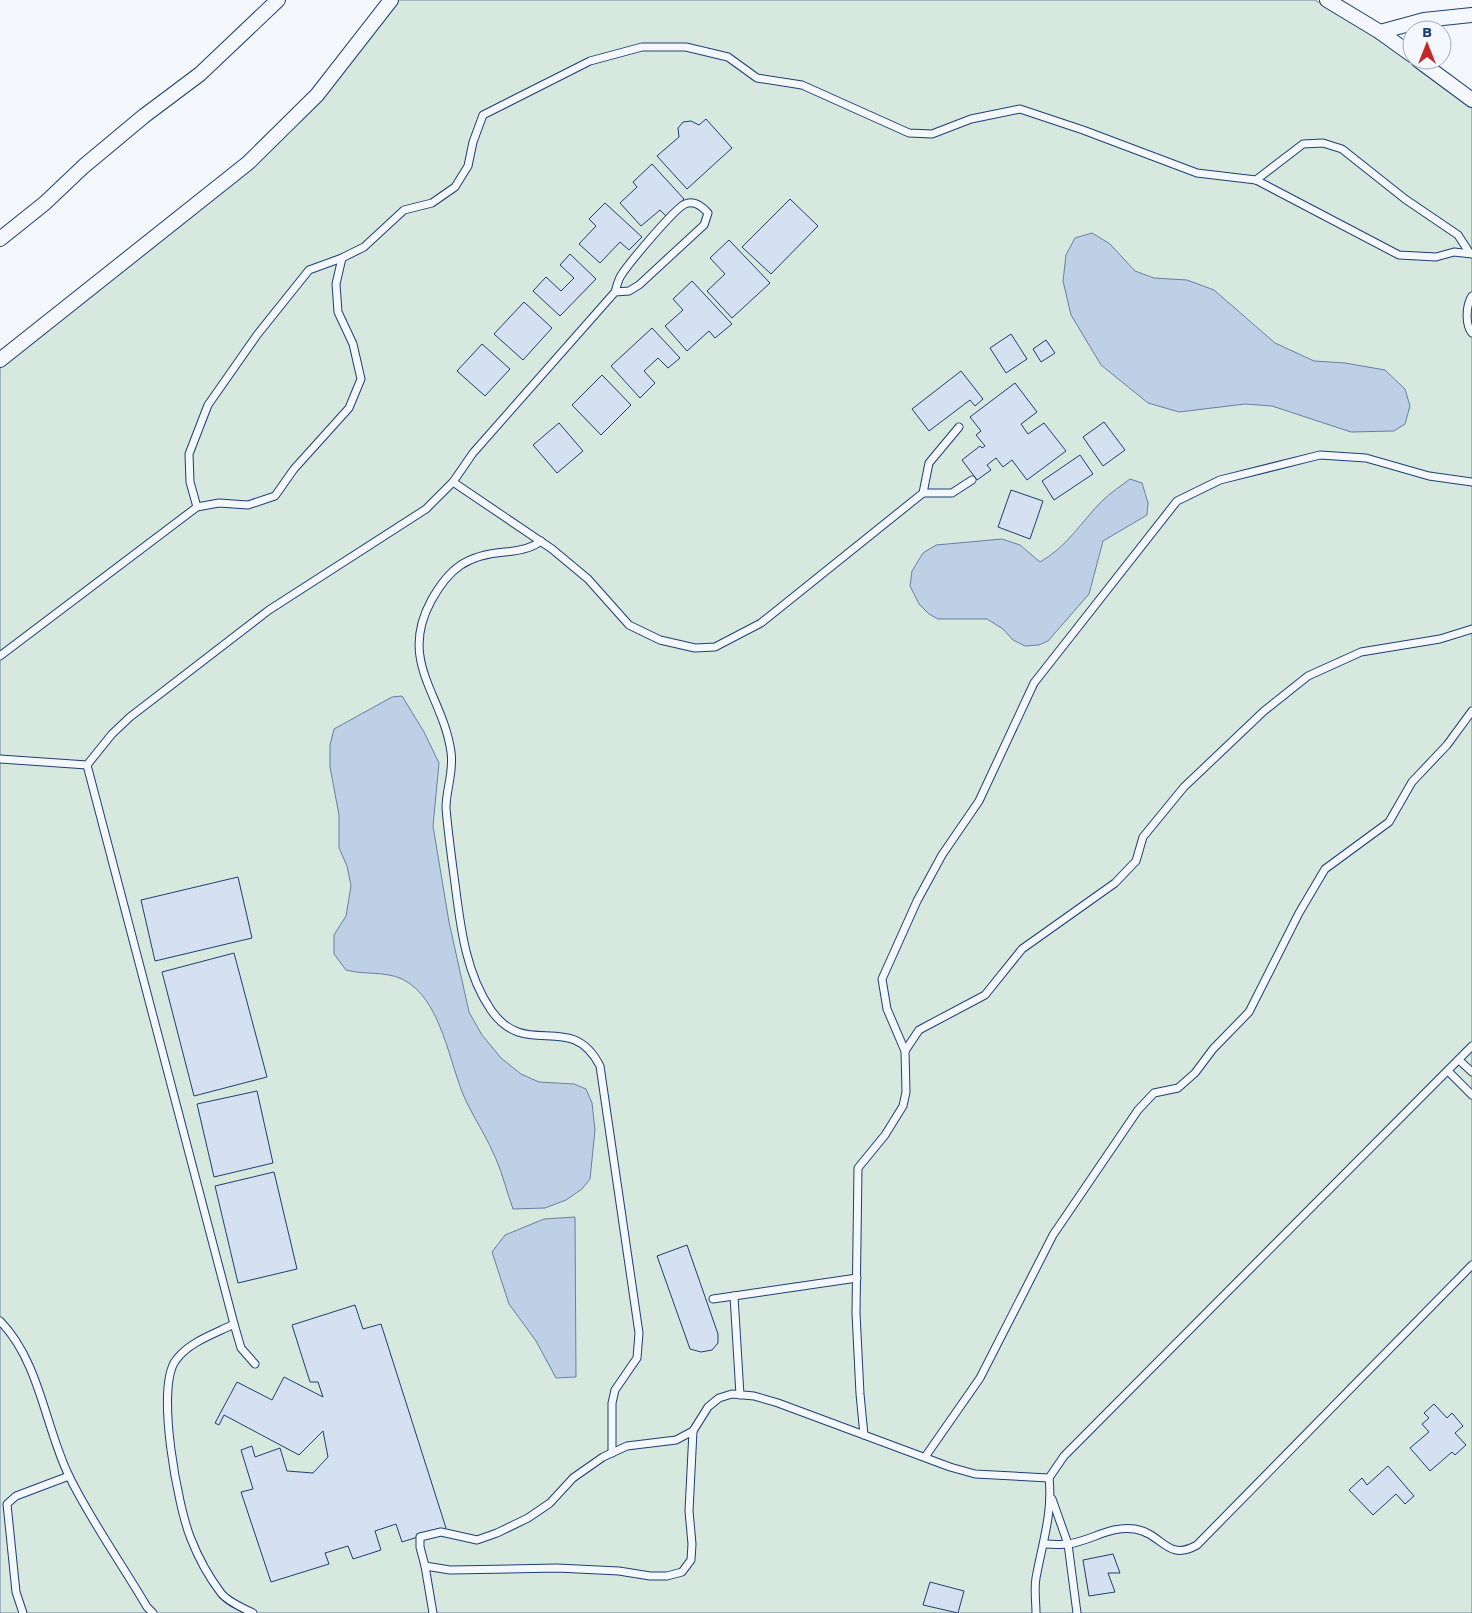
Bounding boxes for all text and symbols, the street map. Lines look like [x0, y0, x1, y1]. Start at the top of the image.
north arrow [1402, 20, 1452, 70]
text: B [1422, 24, 1432, 40]

